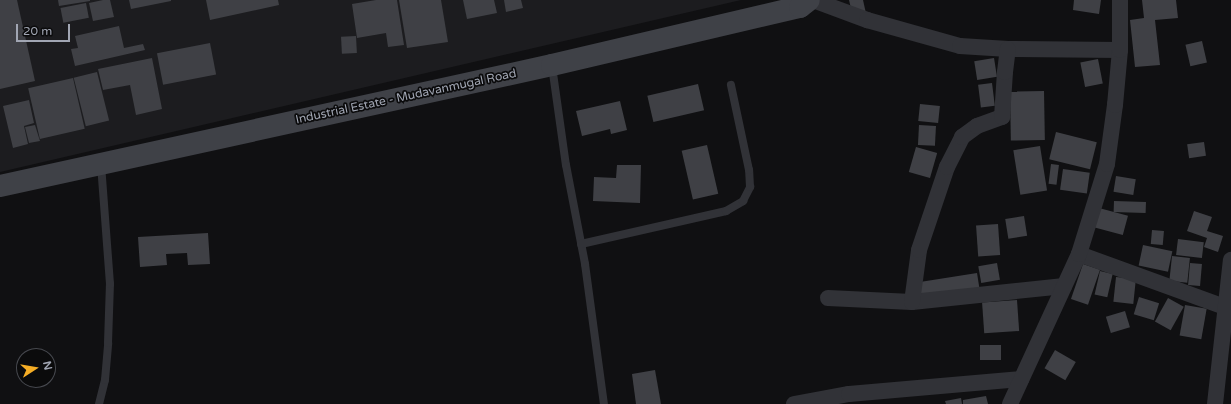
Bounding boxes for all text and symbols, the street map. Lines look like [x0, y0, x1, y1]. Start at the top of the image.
scale bar [18, 16, 72, 42]
text: 20 m [23, 24, 52, 38]
street label: Industrial Estate - Mudavanmugal Road [294, 67, 518, 127]
north arrow [16, 348, 56, 388]
text: N [40, 360, 55, 371]

